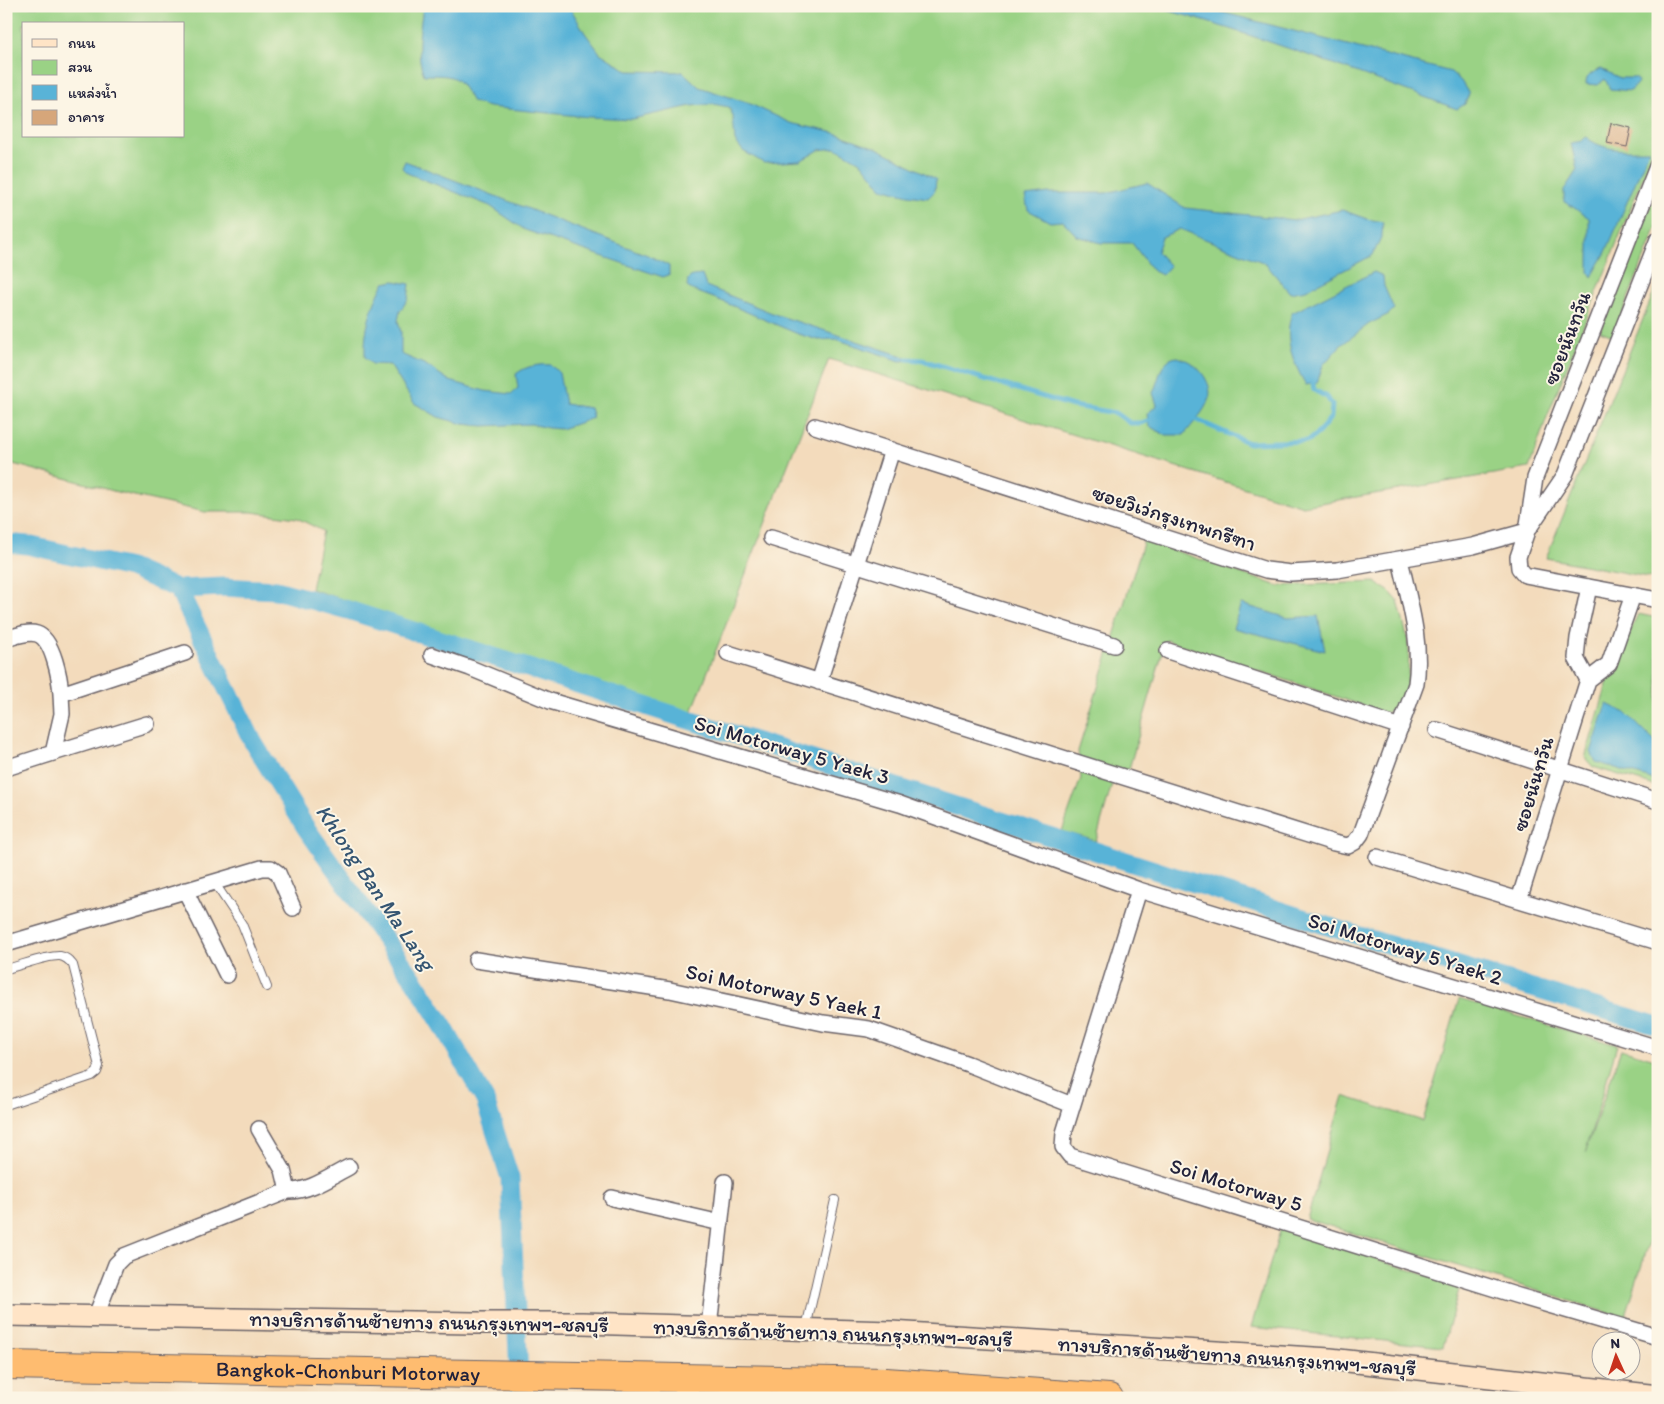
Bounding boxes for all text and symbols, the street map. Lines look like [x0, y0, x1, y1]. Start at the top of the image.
legend [22, 22, 185, 138]
text: ถนน [68, 34, 96, 52]
text: สวน [68, 58, 93, 76]
text: แหล่งน้ำ [68, 83, 117, 102]
text: อาคาร [68, 108, 105, 126]
street label: ซอยนันทวัน [1537, 288, 1596, 388]
street label: ซอยวิเว่กรุงเทพกรีฑา [1089, 479, 1259, 557]
street label: Soi Motorway 5 Yaek 3 [692, 710, 893, 789]
street label: ซอยนันทวัน [1506, 733, 1559, 834]
water label: Khlong Ban Ma Lang [310, 799, 443, 978]
street label: Soi Motorway 5 Yaek 2 [1305, 907, 1505, 990]
street label: Soi Motorway 5 Yaek 1 [684, 958, 885, 1025]
street label: Soi Motorway 5 [1167, 1153, 1305, 1217]
street label: ทางบริการด้านซ้ายทาง ถนนกรุงเทพฯ-ชลบุรี [249, 1306, 609, 1338]
street label: ทางบริการด้านซ้ายทาง ถนนกรุงเทพฯ-ชลบุรี [653, 1314, 1013, 1352]
street label: ทางบริการด้านซ้ายทาง ถนนกรุงเทพฯ-ชลบุรี [1057, 1330, 1417, 1382]
north arrow [1592, 1332, 1642, 1382]
text: N [1610, 1335, 1621, 1352]
street label: Bangkok-Chonburi Motorway [216, 1356, 480, 1386]

